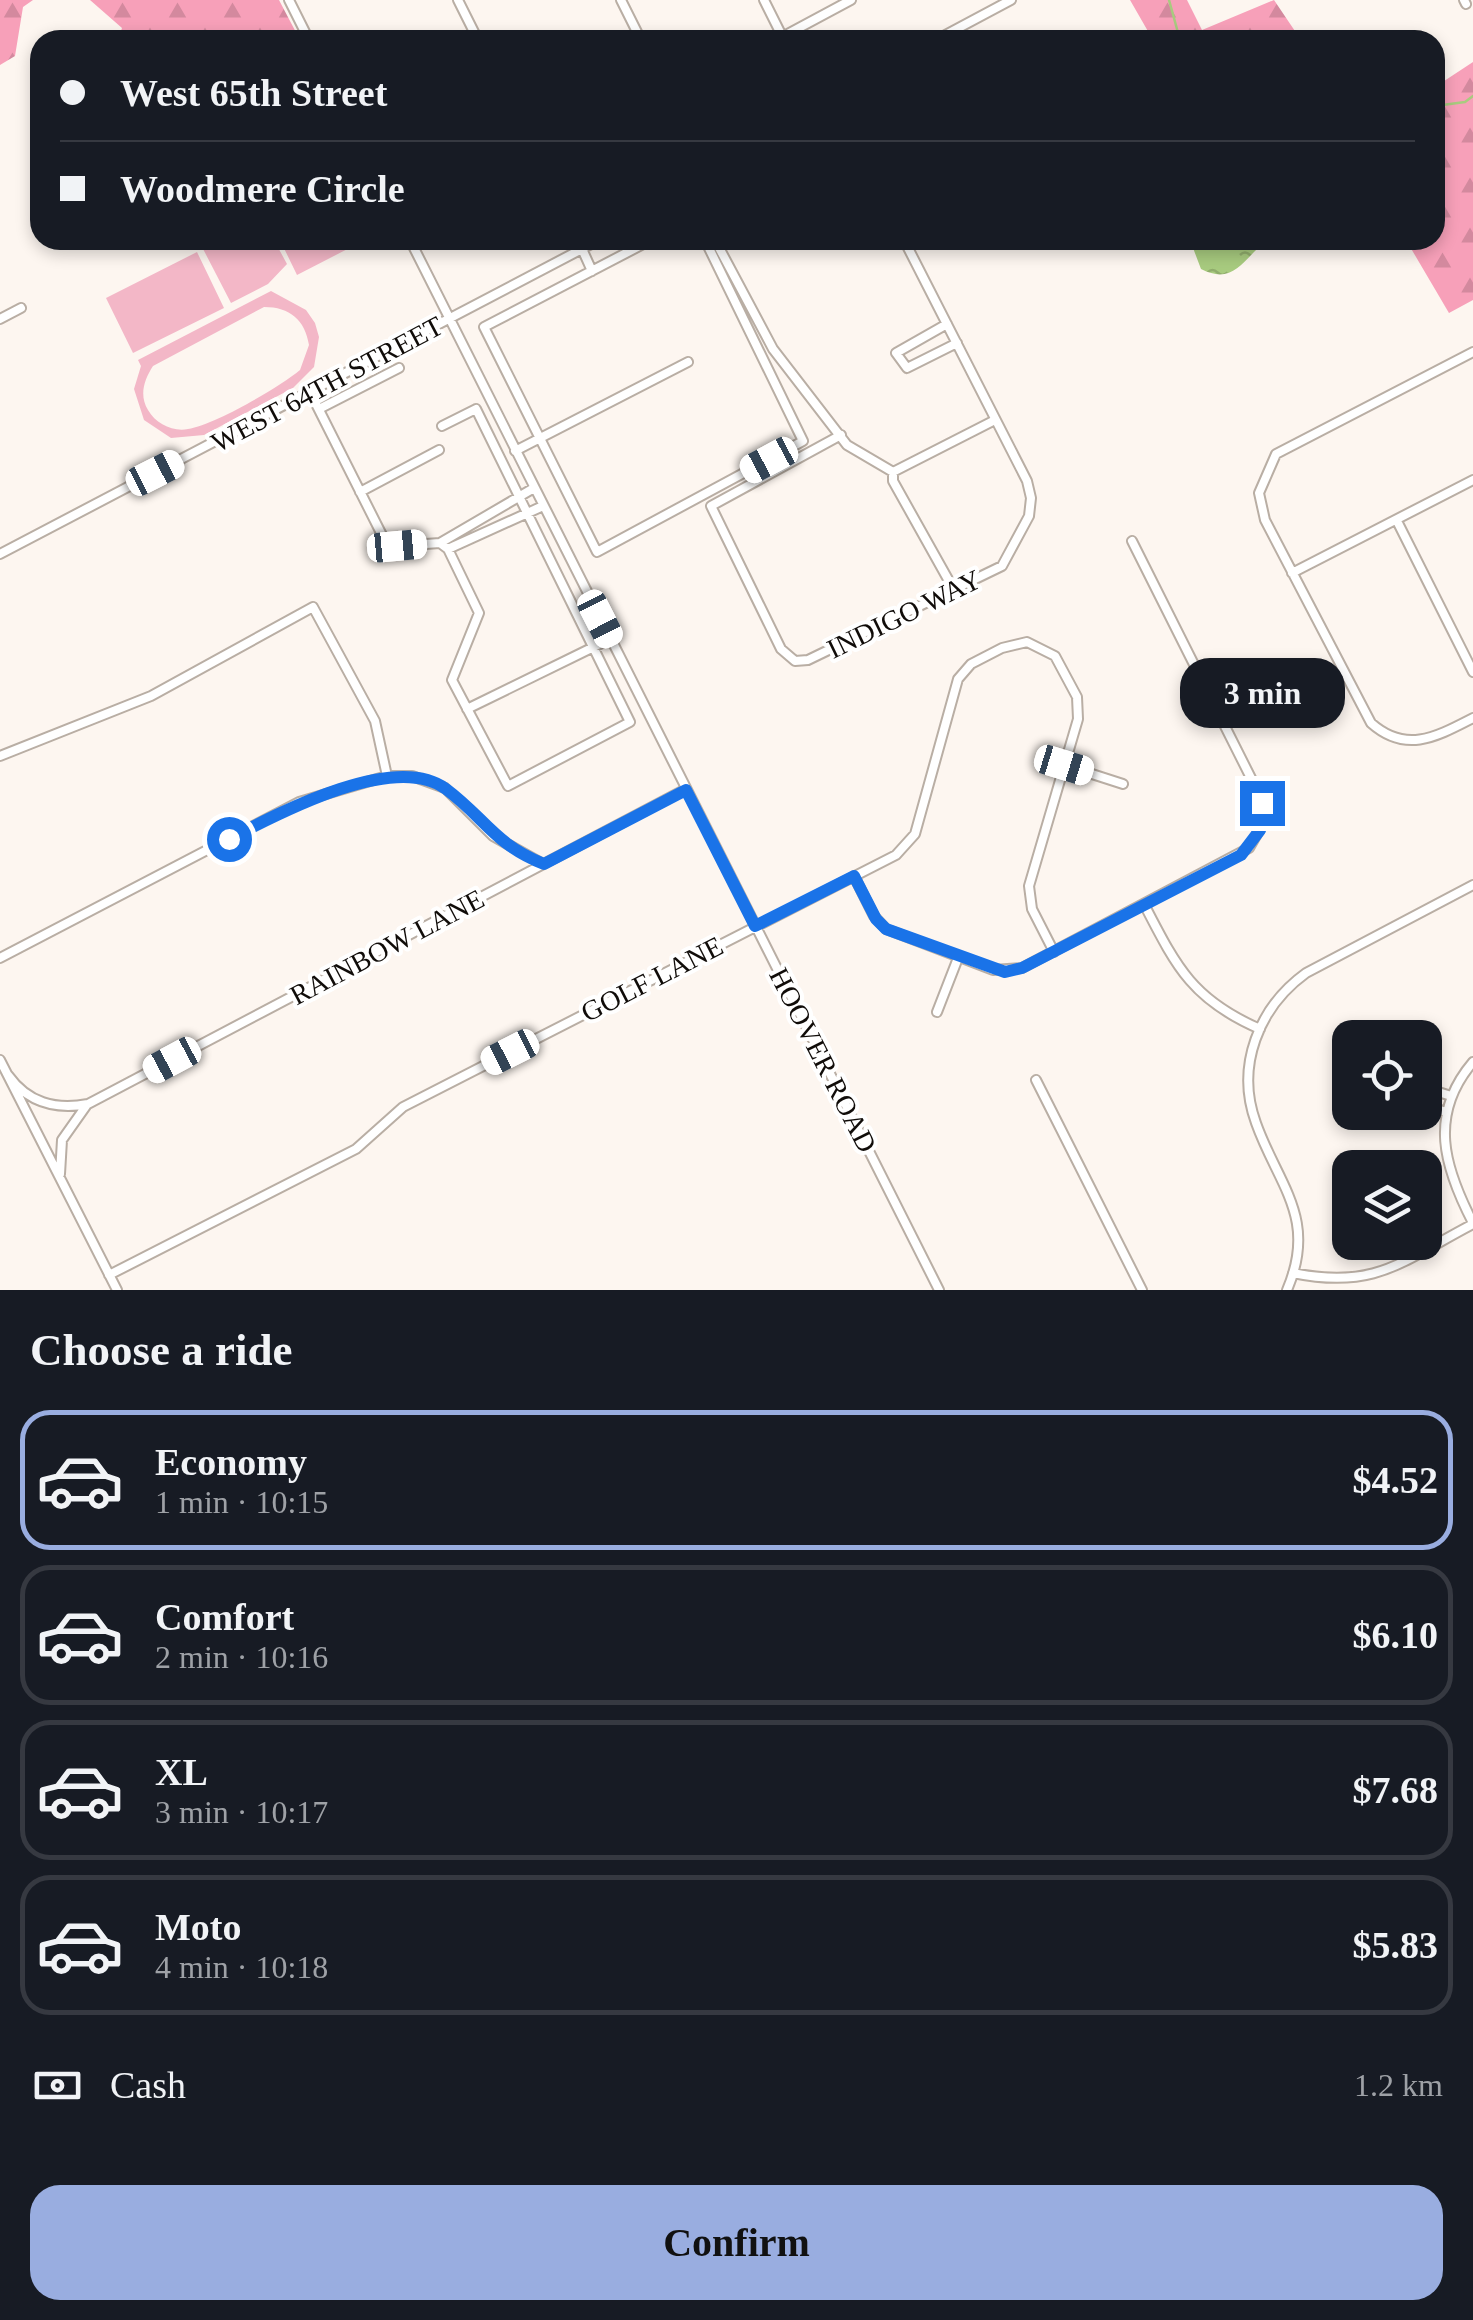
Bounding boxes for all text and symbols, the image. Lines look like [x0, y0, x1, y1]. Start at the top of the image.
text: West 65th Street [120, 72, 387, 114]
text: Woodmere Circle [120, 168, 405, 210]
street label: WEST 64TH STREET [206, 310, 448, 458]
car [735, 433, 803, 487]
car [121, 446, 189, 500]
car [366, 528, 428, 564]
street label: INDIGO WAY [822, 563, 986, 665]
car [573, 585, 627, 653]
callout: 3 min [1180, 658, 1344, 728]
text: 3 min [1224, 675, 1301, 711]
car [1031, 742, 1097, 788]
route end [1240, 781, 1285, 826]
route start [207, 817, 252, 862]
street label: RAINBOW LANE [285, 883, 489, 1011]
street label: GOLF LANE [576, 930, 728, 1028]
street label: HOOVER ROAD [763, 963, 883, 1157]
map controls [1332, 1020, 1442, 1260]
button: locate [1332, 1020, 1442, 1130]
car [476, 1025, 544, 1079]
car [138, 1033, 206, 1087]
button: layers [1332, 1150, 1442, 1260]
text: Choose a ride [30, 1325, 293, 1375]
icon: car [35, 1435, 125, 1525]
text: Economy [155, 1441, 307, 1483]
text: $4.52 [1353, 1459, 1438, 1501]
text: 1 min · 10:15 [155, 1484, 328, 1520]
icon: car [35, 1590, 125, 1680]
text: Comfort [155, 1596, 294, 1638]
text: $6.10 [1353, 1614, 1438, 1656]
text: 2 min · 10:16 [155, 1639, 328, 1675]
icon: car [35, 1745, 125, 1835]
text: XL [155, 1751, 208, 1793]
text: $7.68 [1353, 1769, 1438, 1811]
text: 3 min · 10:17 [155, 1794, 328, 1830]
icon: car [35, 1900, 125, 1990]
text: Moto [155, 1906, 242, 1948]
text: $5.83 [1353, 1924, 1438, 1966]
text: 4 min · 10:18 [155, 1949, 328, 1985]
icon: cash [30, 2058, 85, 2113]
text: Cash [110, 2064, 186, 2106]
text: 1.2 km [1354, 2067, 1443, 2103]
button: Confirm [30, 2185, 1443, 2300]

